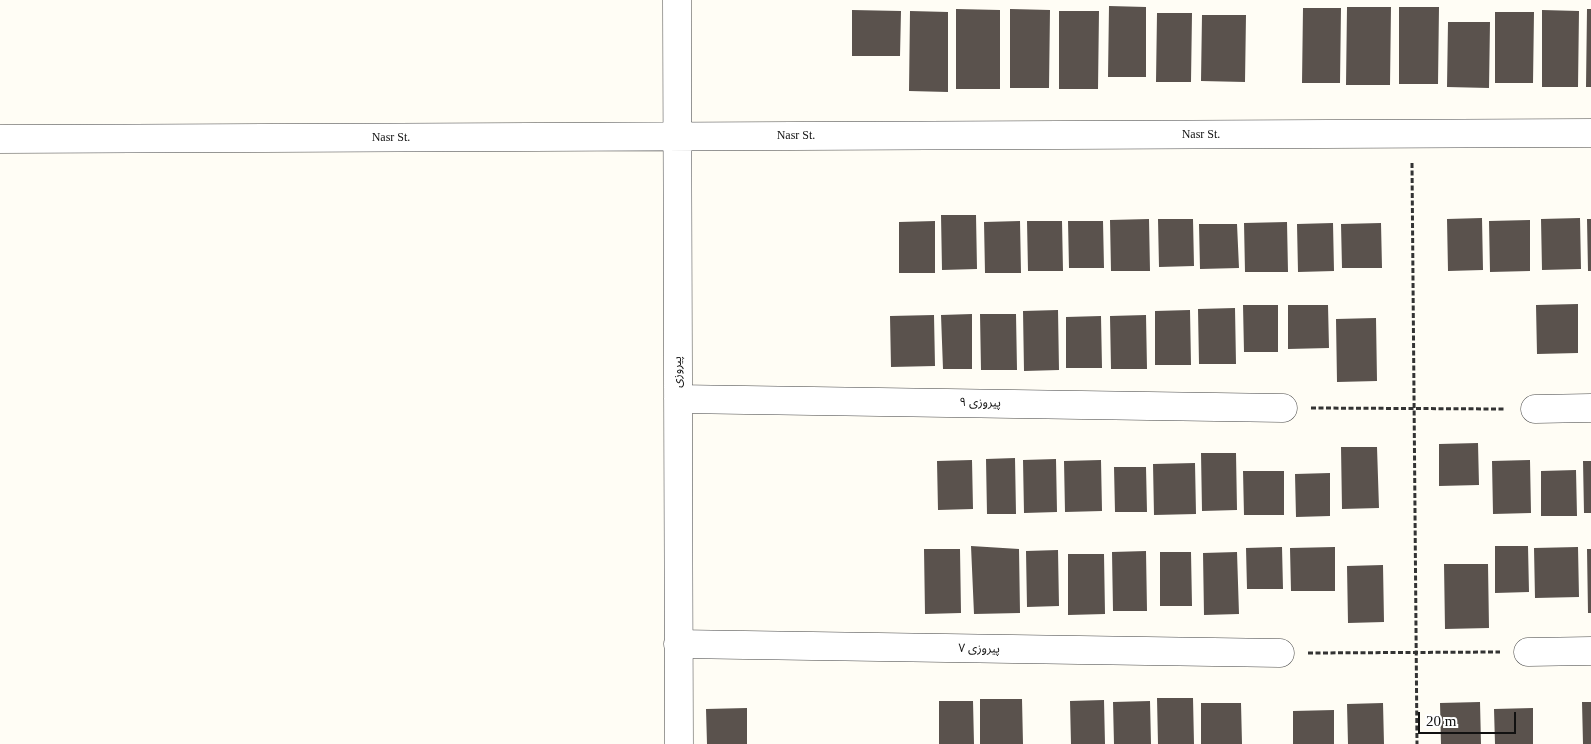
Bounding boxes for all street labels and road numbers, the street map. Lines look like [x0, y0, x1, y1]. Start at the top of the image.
street label: Nasr St. [1182, 128, 1220, 142]
street label: Nasr St. [777, 129, 815, 143]
street label: Nasr St. [372, 131, 410, 145]
street label: پیروزی [671, 356, 685, 388]
street label: پیروزی ۹ [959, 395, 1001, 411]
street label: پیروزی ۷ [958, 641, 1000, 657]

